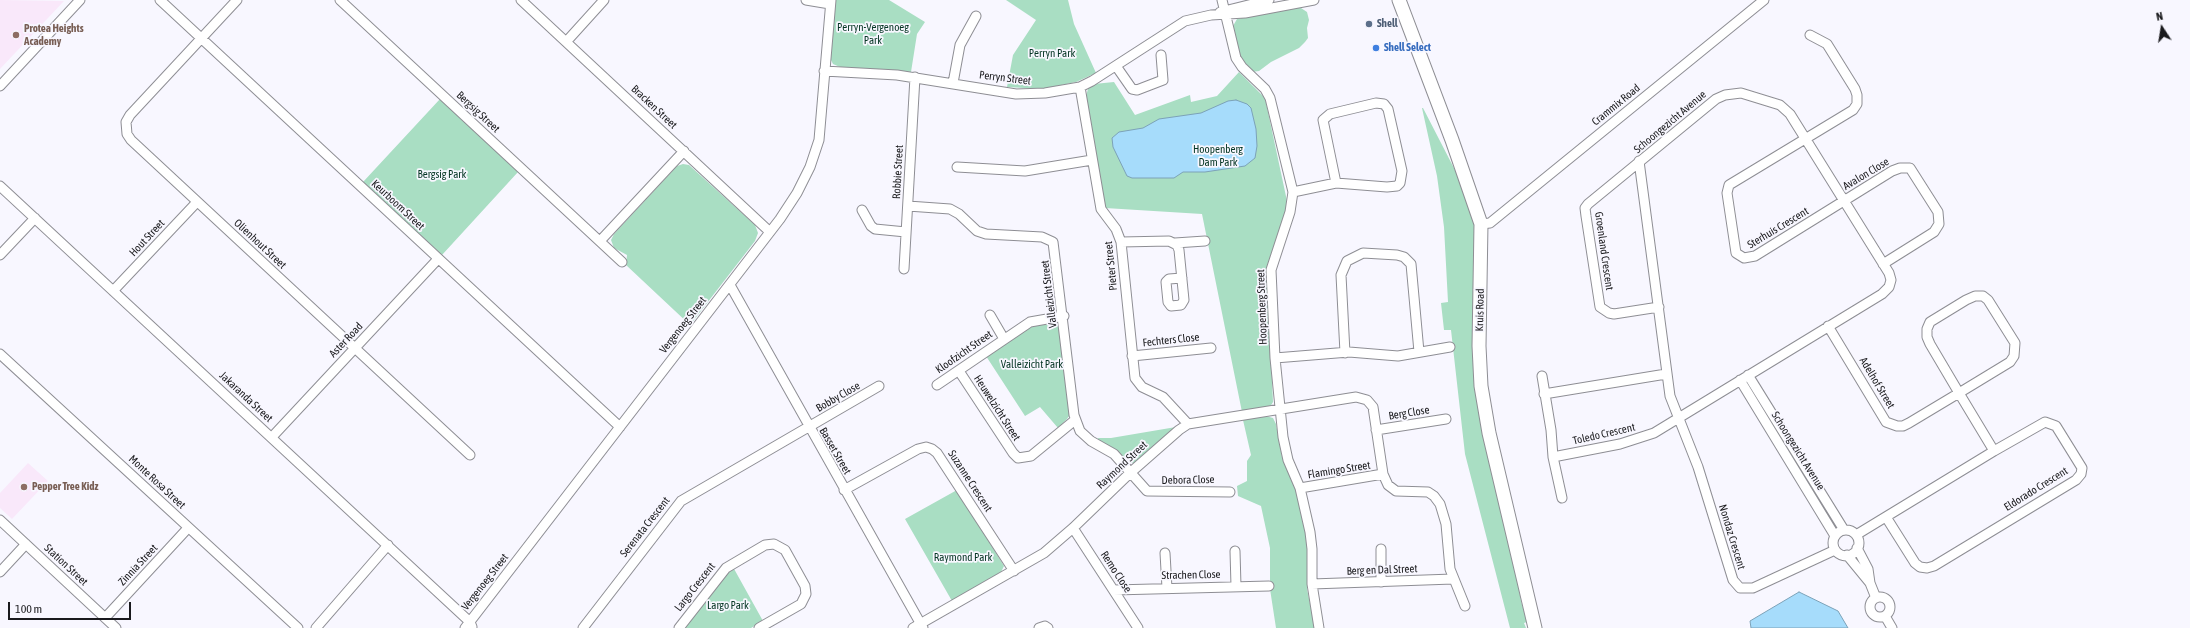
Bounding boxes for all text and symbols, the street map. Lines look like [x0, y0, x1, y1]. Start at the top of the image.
north arrow [2142, 8, 2182, 48]
text: N [2155, 10, 2164, 23]
place label: Shell [1377, 17, 1398, 31]
marker: Shell [1364, 19, 1374, 29]
park label: Perryn-Vergenoeg Park [837, 21, 909, 47]
place label: Protea Heights Academy [24, 22, 84, 48]
marker: Protea Heights Academy [11, 30, 21, 40]
place label: Shell Select [1384, 41, 1431, 55]
marker: Shell Select [1371, 43, 1381, 53]
park label: Perryn Park [1029, 47, 1075, 61]
street label: Perryn Street [978, 68, 1032, 88]
street label: Crammix Road [1589, 81, 1643, 129]
street label: Bracken Street [628, 82, 680, 132]
street label: Schoongezicht Avenue [1631, 88, 1709, 156]
street label: Bergsig Street [454, 89, 502, 135]
park label: Hoopenberg Dam Park [1193, 143, 1243, 169]
street label: Robbie Street [890, 145, 906, 199]
street label: Avalon Close [1841, 155, 1891, 193]
park label: Bergsig Park [418, 168, 466, 182]
street label: Keurboom Street [369, 177, 427, 233]
street label: Sterhuis Crescent [1745, 205, 1811, 251]
street label: Groenland Crescent [1592, 211, 1616, 291]
street label: Olienhout Street [231, 216, 289, 272]
street label: Hout Street [127, 217, 167, 259]
street label: Pieter Street [1102, 241, 1120, 291]
street label: Valleizicht Street [1038, 259, 1060, 329]
street label: Hoopenberg Street [1254, 269, 1270, 345]
street label: Kruis Road [1473, 288, 1487, 332]
street label: Vergenoeg Street [657, 294, 709, 356]
street label: Aster Road [326, 320, 366, 360]
street label: Kloofzicht Street [933, 328, 995, 376]
street label: Fechters Close [1142, 330, 1200, 350]
street label: Adelhof Street [1856, 355, 1898, 411]
park label: Valleizicht Park [1001, 358, 1063, 372]
street label: Jakaranda Street [217, 369, 275, 425]
street label: Heuwelzicht Street [971, 373, 1023, 443]
street label: Bobby Close [814, 379, 862, 415]
street label: Berg Close [1388, 403, 1430, 423]
street label: Schoongezicht Avenue [1768, 409, 1828, 493]
street label: Toledo Crescent [1572, 420, 1636, 448]
street label: Basset Street [816, 425, 854, 477]
street label: Raymond Street [1094, 438, 1150, 492]
street label: Suzanne Crescent [945, 448, 995, 514]
street label: Monte Rosa Street [126, 452, 188, 512]
street label: Flamingo Street [1307, 459, 1371, 481]
street label: Eldorado Crescent [2002, 464, 2070, 514]
street label: Debora Close [1161, 473, 1215, 487]
place label: Pepper Tree Kidz [32, 480, 98, 494]
marker: Pepper Tree Kidz [19, 482, 29, 492]
street label: Serenata Crescent [617, 494, 673, 560]
street label: Nondaz Crescent [1716, 503, 1748, 571]
street label: Station Street [41, 542, 91, 588]
street label: Zinnia Street [116, 542, 160, 588]
street label: Remo Close [1098, 549, 1134, 595]
street label: Vergenoeg Street [459, 551, 511, 613]
park label: Raymond Park [934, 551, 992, 565]
street label: Largo Crescent [672, 560, 718, 614]
street label: Berg en Dal Street [1346, 562, 1418, 578]
street label: Strachen Close [1161, 568, 1221, 582]
scale bar [10, 594, 133, 620]
park label: Largo Park [707, 599, 749, 613]
text: 100 m [15, 602, 42, 616]

